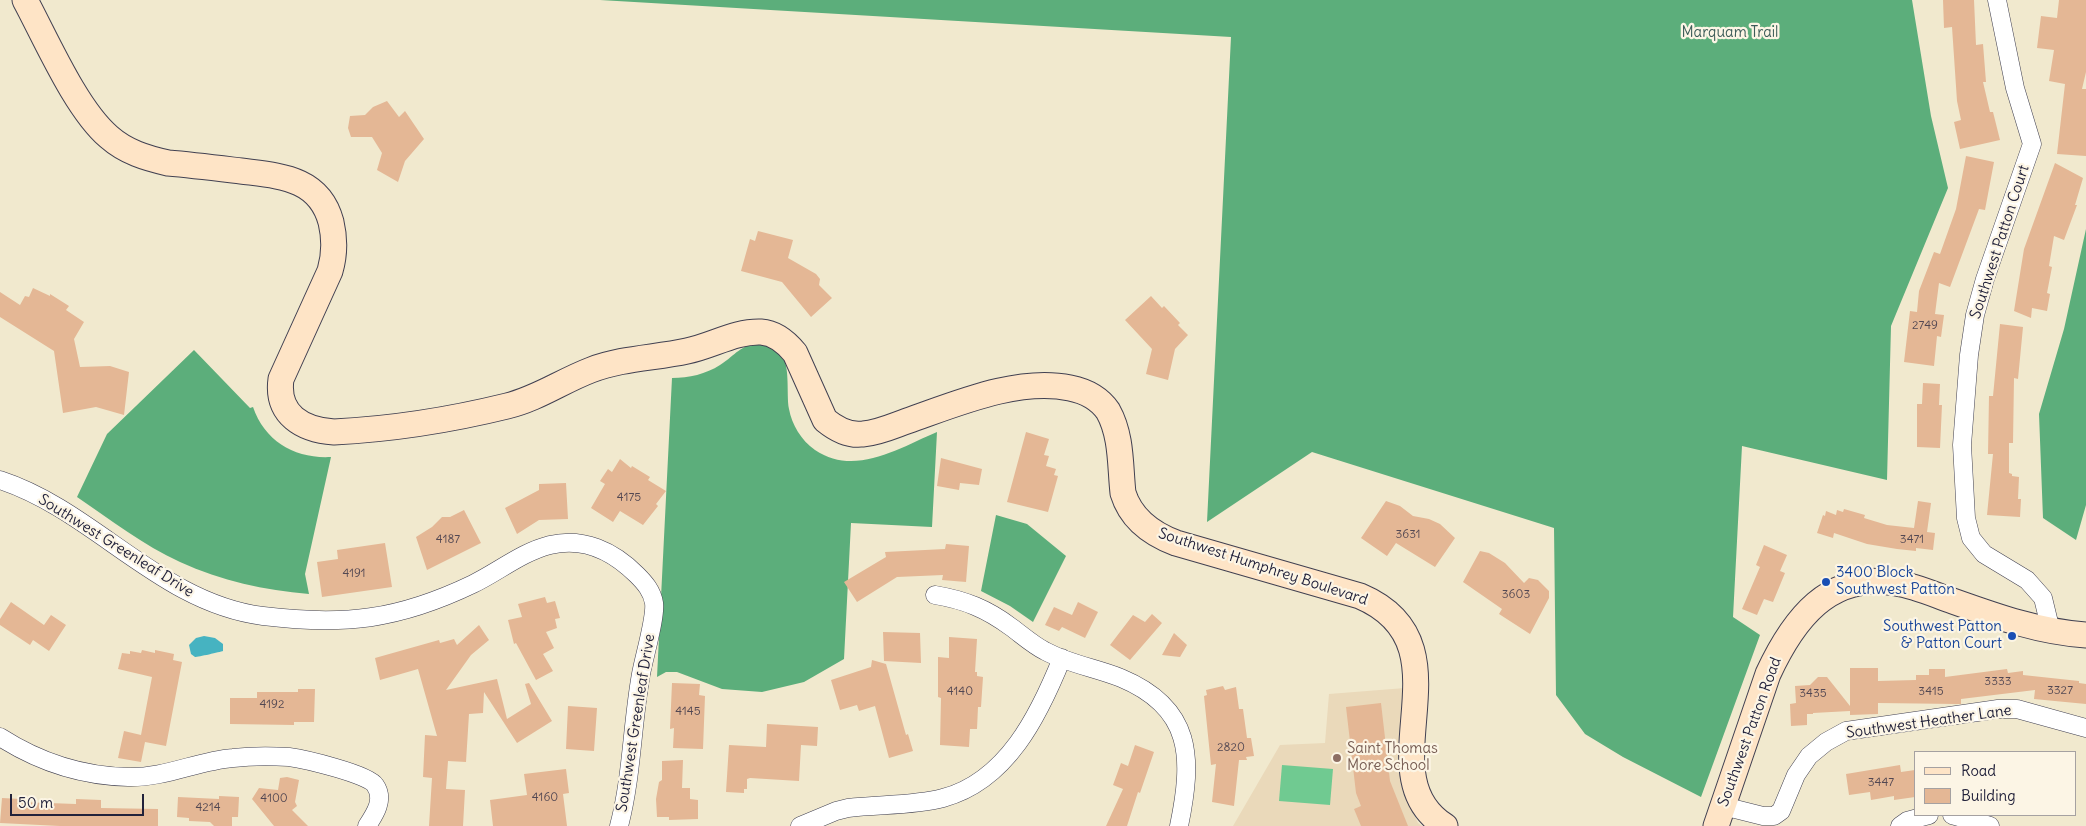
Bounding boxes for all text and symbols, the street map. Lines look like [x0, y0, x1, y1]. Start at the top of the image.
park label: Marquam Trail [1682, 24, 1778, 42]
street label: Southwest Patton Court [1967, 163, 2033, 321]
house number: 2749 [1912, 319, 1938, 333]
street label: Southwest Greenleaf Drive [35, 491, 197, 601]
house number: 4175 [617, 491, 641, 505]
street label: Southwest Humphrey Boulevard [1156, 525, 1370, 609]
house number: 3631 [1395, 528, 1421, 542]
house number: 4187 [436, 533, 460, 547]
house number: 3471 [1900, 533, 1924, 547]
place label: 3400 Block Southwest Patton [1836, 564, 1955, 599]
house number: 4191 [342, 567, 366, 581]
marker: 3400 Block Southwest Patton [1820, 576, 1832, 588]
house number: 3603 [1502, 588, 1530, 602]
place label: Southwest Patton & Patton Court [1883, 618, 2002, 653]
marker: Southwest Patton & Patton Court [2006, 630, 2018, 642]
street label: Southwest Greenleaf Drive [613, 633, 659, 813]
street label: Southwest Patton Road [1715, 655, 1785, 809]
house number: 3333 [1984, 675, 2012, 689]
house number: 3327 [2047, 684, 2073, 698]
house number: 4140 [947, 685, 973, 699]
house number: 3415 [1918, 685, 1944, 699]
house number: 3435 [1799, 687, 1827, 701]
house number: 4192 [259, 698, 285, 712]
street label: Southwest Heather Lane [1845, 701, 2013, 743]
house number: 4145 [675, 705, 701, 719]
place label: Saint Thomas More School [1347, 740, 1438, 775]
house number: 2820 [1217, 741, 1245, 755]
legend [1914, 751, 2076, 816]
marker: Saint Thomas More School [1331, 752, 1343, 764]
text: Road [1961, 761, 1996, 780]
house number: 3447 [1868, 776, 1894, 790]
scale bar [12, 784, 146, 816]
text: Building [1961, 786, 2016, 805]
house number: 4160 [532, 791, 558, 805]
house number: 4100 [260, 792, 288, 806]
text: 50 m [18, 793, 53, 812]
house number: 4214 [195, 801, 221, 815]

